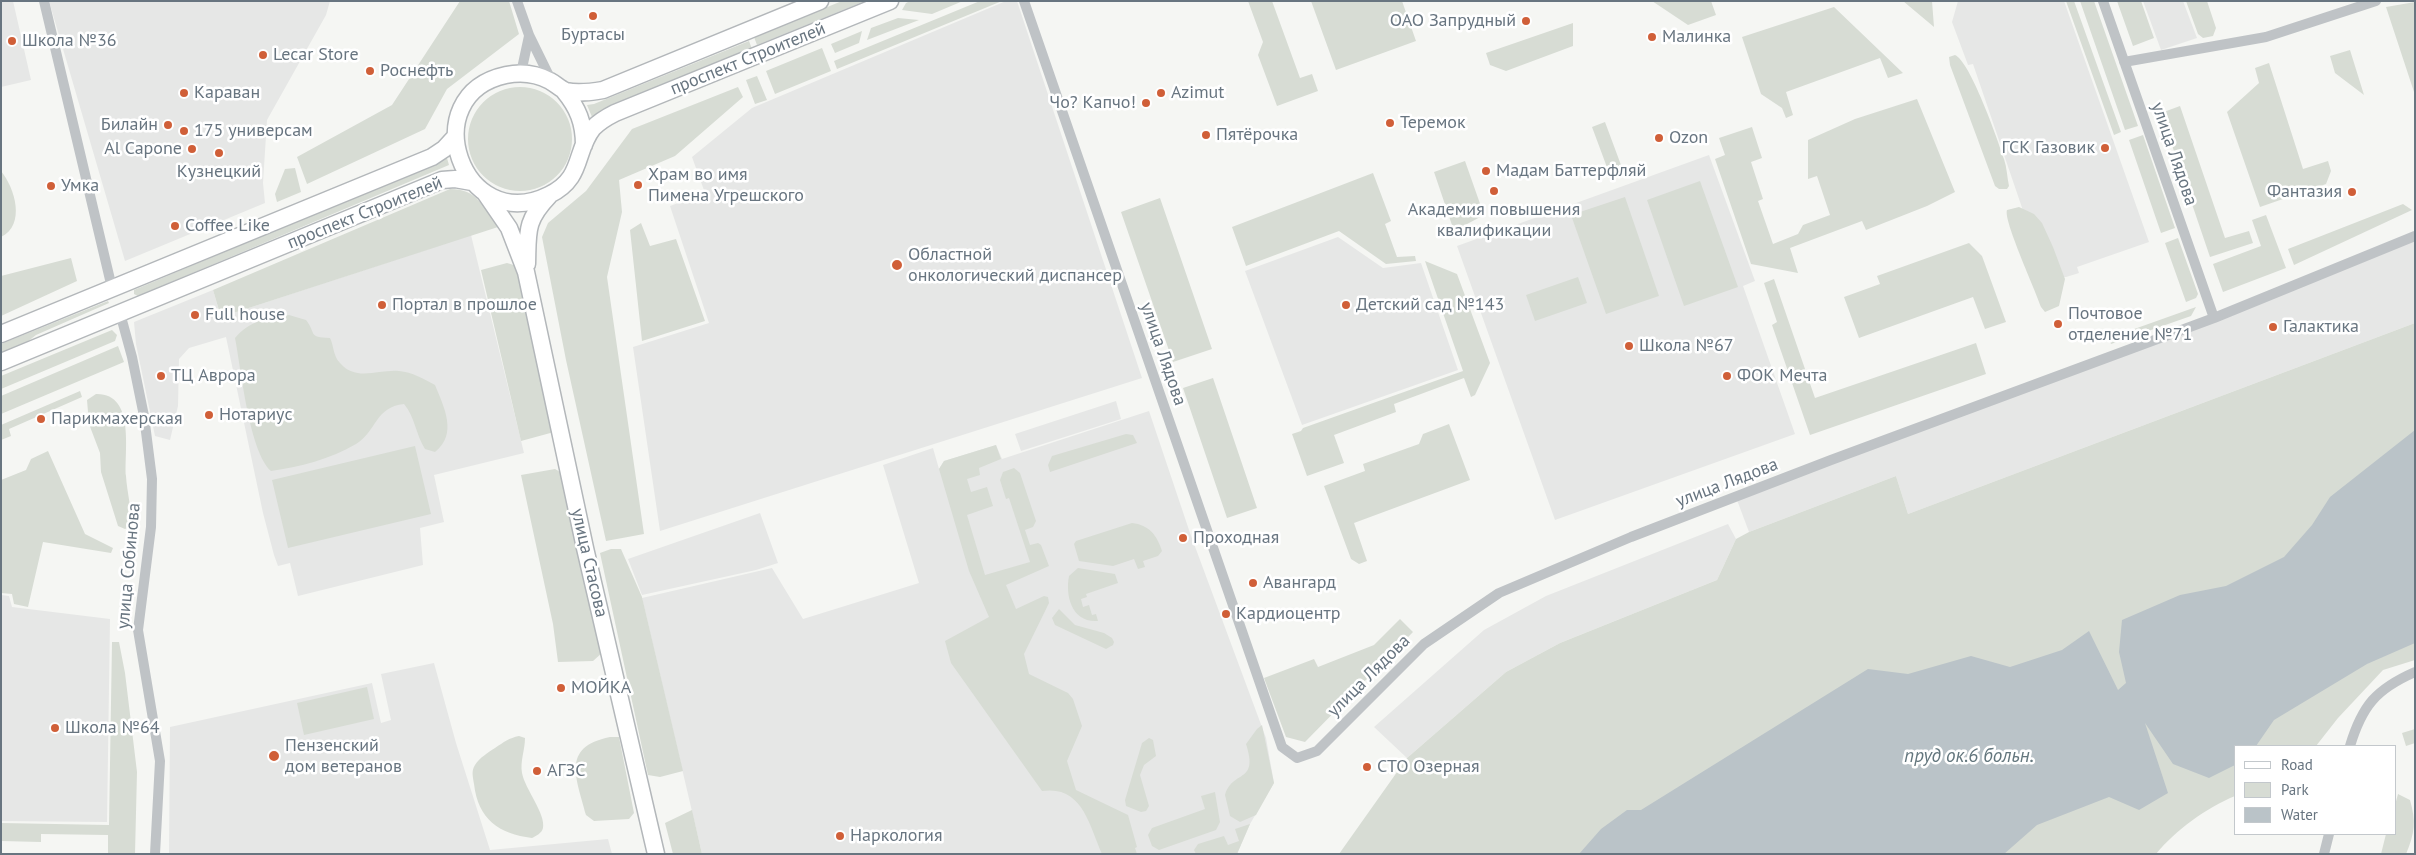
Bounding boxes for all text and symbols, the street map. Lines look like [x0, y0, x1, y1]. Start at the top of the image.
marker: Буртасы [587, 10, 599, 22]
place label: ОАО Запрудный [1390, 10, 1516, 32]
marker: ОАО Запрудный [1520, 15, 1532, 27]
street label: проспект Строителей [667, 18, 829, 100]
place label: Буртасы [561, 24, 625, 46]
place label: Малинка [1662, 26, 1731, 48]
place label: Школа №36 [22, 30, 117, 52]
marker: Малинка [1646, 31, 1658, 43]
marker: Школа №36 [6, 35, 18, 47]
place label: Lecar Store [273, 44, 359, 66]
marker: Lecar Store [257, 49, 269, 61]
place label: Роснефть [380, 60, 453, 82]
marker: Роснефть [364, 65, 376, 77]
place label: Караван [194, 82, 260, 104]
place label: Azimut [1171, 82, 1224, 104]
marker: Караван [178, 87, 190, 99]
marker: Azimut [1155, 87, 1167, 99]
place label: Чо? Капчо! [1049, 92, 1136, 114]
marker: Чо? Капчо! [1140, 97, 1152, 109]
street label: улица Лядова [2146, 100, 2202, 208]
place label: Теремок [1400, 112, 1466, 134]
place label: Билайн [101, 114, 158, 136]
marker: Теремок [1384, 117, 1396, 129]
marker: Билайн [162, 119, 174, 131]
place label: 175 универсам [194, 120, 313, 142]
place label: Пятёрочка [1216, 124, 1298, 146]
marker: 175 универсам [178, 125, 190, 137]
place label: Ozon [1669, 127, 1708, 149]
marker: Пятёрочка [1200, 129, 1212, 141]
marker: Ozon [1653, 132, 1665, 144]
place label: ГСК Газовик [2001, 137, 2095, 159]
place label: Al Capone [104, 138, 182, 160]
marker: ГСК Газовик [2099, 142, 2111, 154]
marker: Al Capone [186, 143, 198, 155]
marker: Кузнецкий [213, 147, 225, 159]
place label: Мадам Баттерфляй [1496, 160, 1646, 182]
place label: Кузнецкий [177, 161, 261, 183]
place label: Храм во имя Пимена Угрешского [648, 164, 804, 206]
marker: Мадам Баттерфляй [1480, 165, 1492, 177]
street label: проспект Строителей [284, 172, 446, 254]
place label: Умка [61, 175, 99, 197]
marker: Храм во имя Пимена Угрешского [632, 179, 644, 191]
marker: Умка [45, 180, 57, 192]
place label: Фантазия [2267, 181, 2342, 203]
marker: Академия повышения квалификации [1488, 185, 1500, 197]
marker: Фантазия [2346, 186, 2358, 198]
place label: Академия повышения квалификации [1408, 199, 1580, 242]
place label: Coffee Like [185, 215, 270, 237]
marker: Coffee Like [169, 220, 181, 232]
place label: Областной онкологический диспансер [908, 244, 1122, 286]
marker: Областной онкологический диспансер [890, 258, 904, 272]
place label: Портал в прошлое [392, 294, 537, 316]
place label: Детский сад №143 [1356, 294, 1504, 316]
marker: Портал в прошлое [376, 299, 388, 311]
marker: Детский сад №143 [1340, 299, 1352, 311]
street label: улица Лядова [1135, 300, 1191, 408]
place label: Почтовое отделение №71 [2068, 303, 2192, 346]
place label: Full house [205, 304, 285, 326]
marker: Full house [189, 309, 201, 321]
place label: Галактика [2283, 316, 2359, 338]
marker: Почтовое отделение №71 [2052, 318, 2064, 330]
marker: Галактика [2267, 321, 2279, 333]
place label: Школа №67 [1639, 335, 1734, 357]
marker: Школа №67 [1623, 340, 1635, 352]
place label: ТЦ Аврора [171, 365, 256, 387]
place label: ФОК Мечта [1737, 365, 1827, 387]
marker: ТЦ Аврора [155, 370, 167, 382]
marker: ФОК Мечта [1721, 370, 1733, 382]
place label: Нотариус [219, 404, 293, 426]
place label: Парикмахерская [51, 408, 182, 430]
marker: Нотариус [203, 409, 215, 421]
marker: Парикмахерская [35, 413, 47, 425]
street label: улица Лядова [1673, 454, 1781, 512]
street label: улица Собинова [113, 502, 145, 630]
street label: улица Стасова [566, 506, 612, 620]
place label: Проходная [1193, 527, 1279, 549]
marker: Проходная [1177, 532, 1189, 544]
place label: Авангард [1263, 572, 1336, 594]
marker: Авангард [1247, 577, 1259, 589]
place label: Кардиоцентр [1236, 603, 1340, 625]
marker: Кардиоцентр [1220, 608, 1232, 620]
street label: улица Лядова [1323, 630, 1415, 722]
place label: МОЙКА [571, 677, 631, 699]
marker: МОЙКА [555, 682, 567, 694]
place label: Школа №64 [65, 717, 160, 739]
marker: Школа №64 [49, 722, 61, 734]
place label: Пензенский дом ветеранов [285, 735, 402, 778]
legend [2234, 745, 2396, 835]
water label: пруд ок.6 больн. [1904, 746, 2034, 768]
marker: Пензенский дом ветеранов [267, 749, 281, 763]
text: Road [2281, 755, 2313, 774]
place label: СТО Озерная [1377, 756, 1480, 778]
place label: АГЗС [547, 760, 586, 782]
marker: СТО Озерная [1361, 761, 1373, 773]
marker: АГЗС [531, 765, 543, 777]
text: Park [2281, 780, 2309, 799]
text: Water [2281, 805, 2318, 824]
place label: Наркология [850, 825, 942, 847]
marker: Наркология [834, 830, 846, 842]

